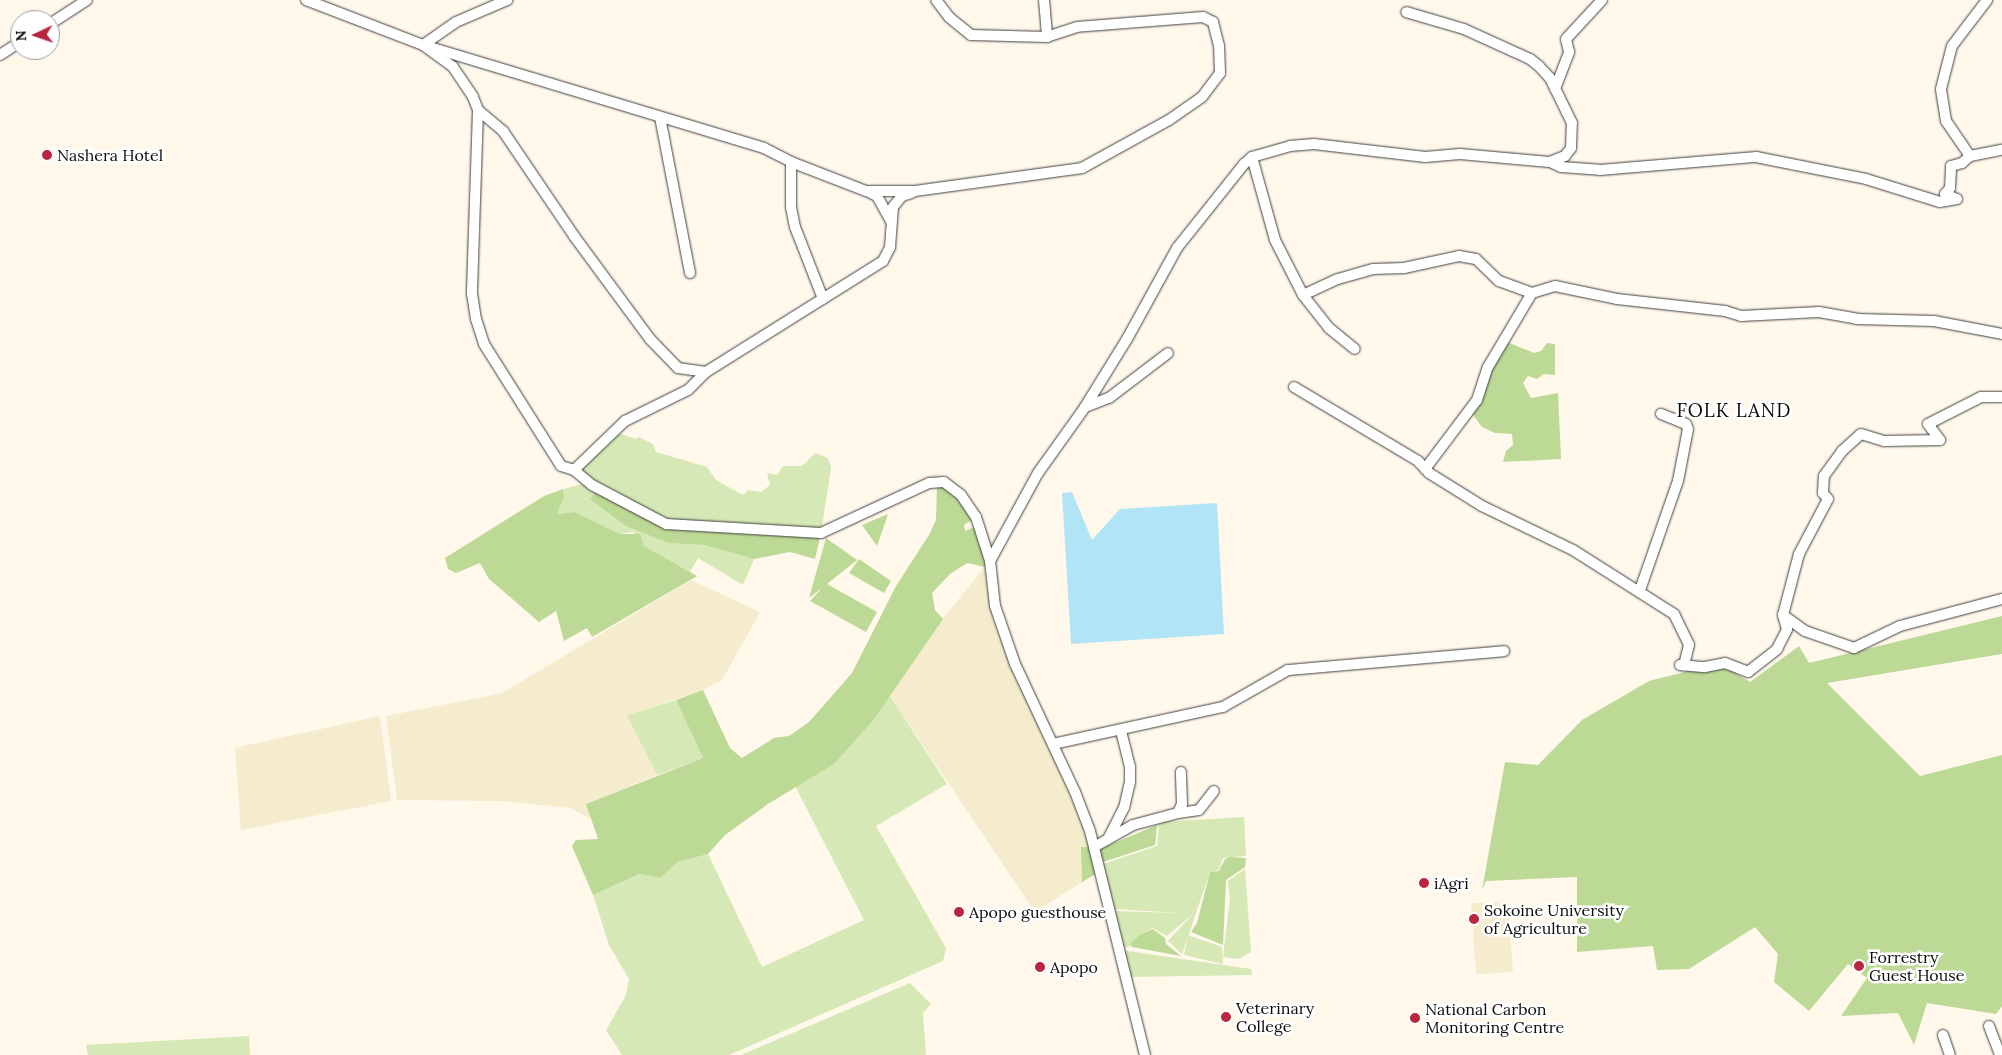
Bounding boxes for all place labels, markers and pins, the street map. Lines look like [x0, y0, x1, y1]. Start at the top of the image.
place label: Nashera Hotel [57, 145, 163, 165]
marker: Nashera Hotel [41, 149, 53, 161]
place label: iAgri [1434, 873, 1469, 893]
marker: iAgri [1418, 877, 1430, 889]
place label: Sokoine University of Agriculture [1484, 900, 1624, 938]
place label: Apopo guesthouse [969, 902, 1106, 922]
marker: Apopo guesthouse [953, 906, 965, 918]
marker: Sokoine University of Agriculture [1468, 913, 1480, 925]
place label: Forrestry Guest House [1869, 947, 1964, 985]
place label: Apopo [1050, 957, 1098, 977]
marker: Forrestry Guest House [1853, 960, 1865, 972]
marker: Apopo [1034, 961, 1046, 973]
place label: Veterinary College [1236, 998, 1314, 1036]
place label: National Carbon Monitoring Centre [1425, 999, 1564, 1037]
marker: Veterinary College [1220, 1011, 1232, 1023]
marker: National Carbon Monitoring Centre [1409, 1012, 1421, 1024]

